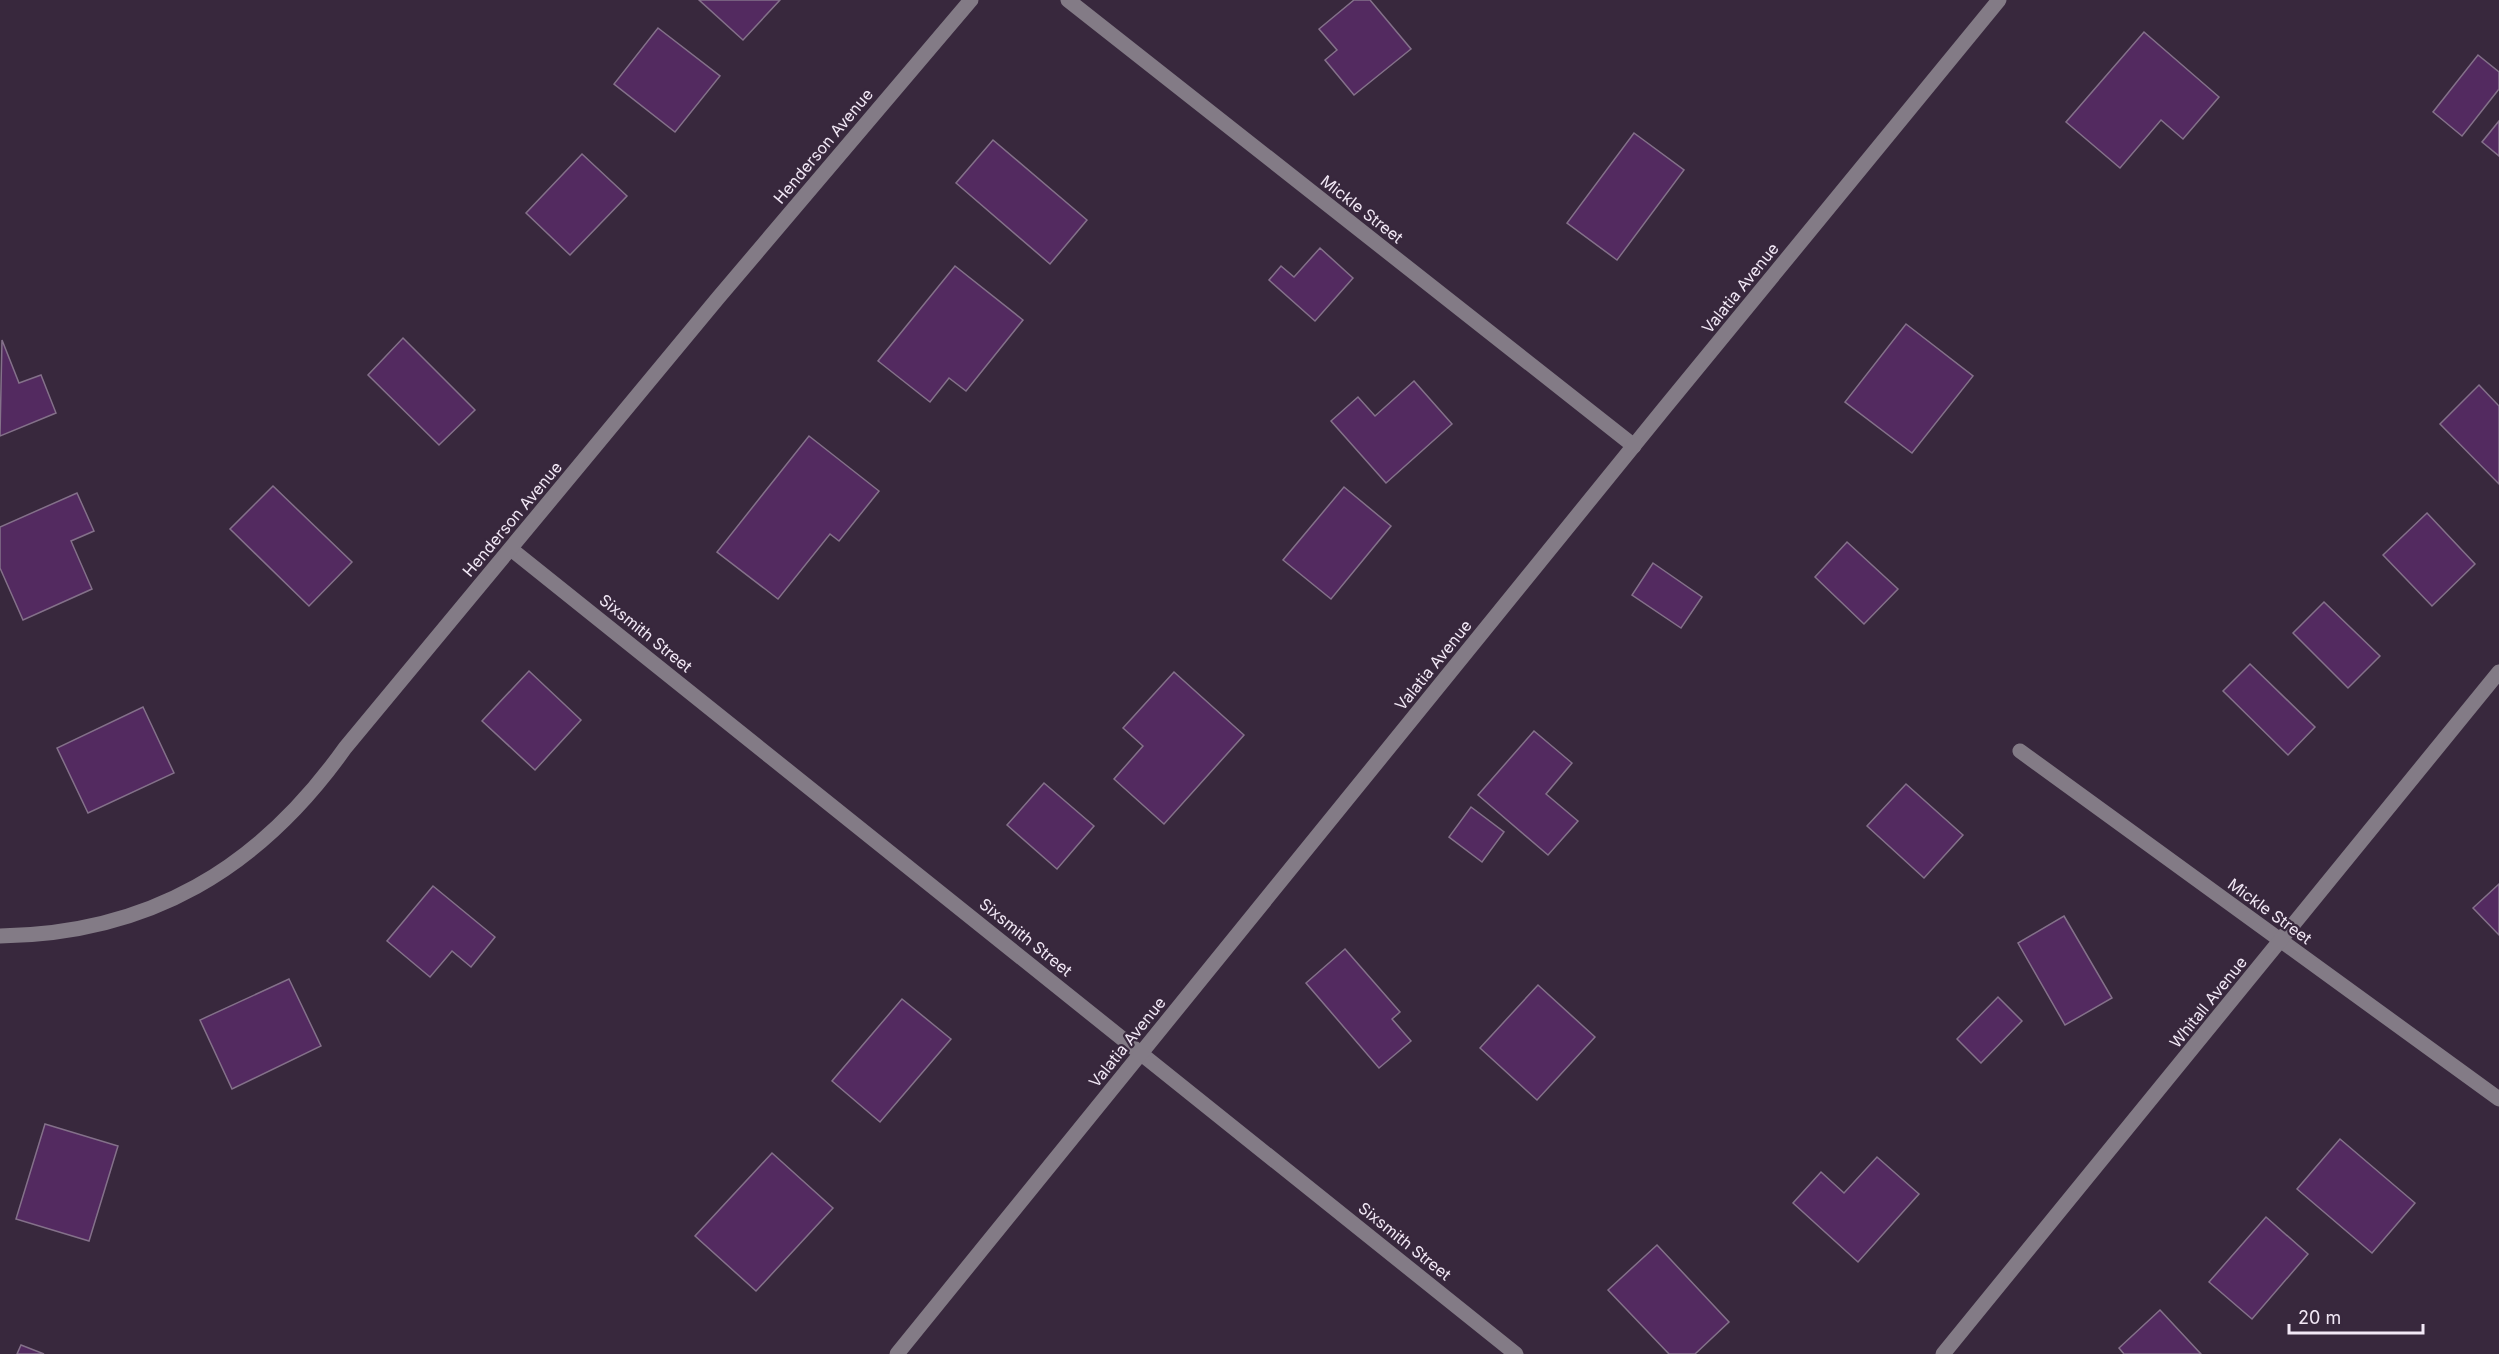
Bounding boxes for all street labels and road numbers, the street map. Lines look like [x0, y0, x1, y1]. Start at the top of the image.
street label: Henderson Avenue [769, 84, 877, 208]
street label: Mickle Street [1317, 171, 1407, 247]
street label: Valatia Avenue [1697, 239, 1783, 337]
street label: Henderson Avenue [458, 457, 566, 581]
street label: Sixsmith Street [596, 589, 696, 677]
street label: Valatia Avenue [1390, 616, 1476, 714]
street label: Mickle Street [2224, 874, 2316, 948]
street label: Sixsmith Street [976, 893, 1076, 981]
street label: Whitall Avenue [2165, 952, 2251, 1052]
street label: Valatia Avenue [1084, 993, 1170, 1091]
street label: Sixsmith Street [1355, 1197, 1455, 1285]

